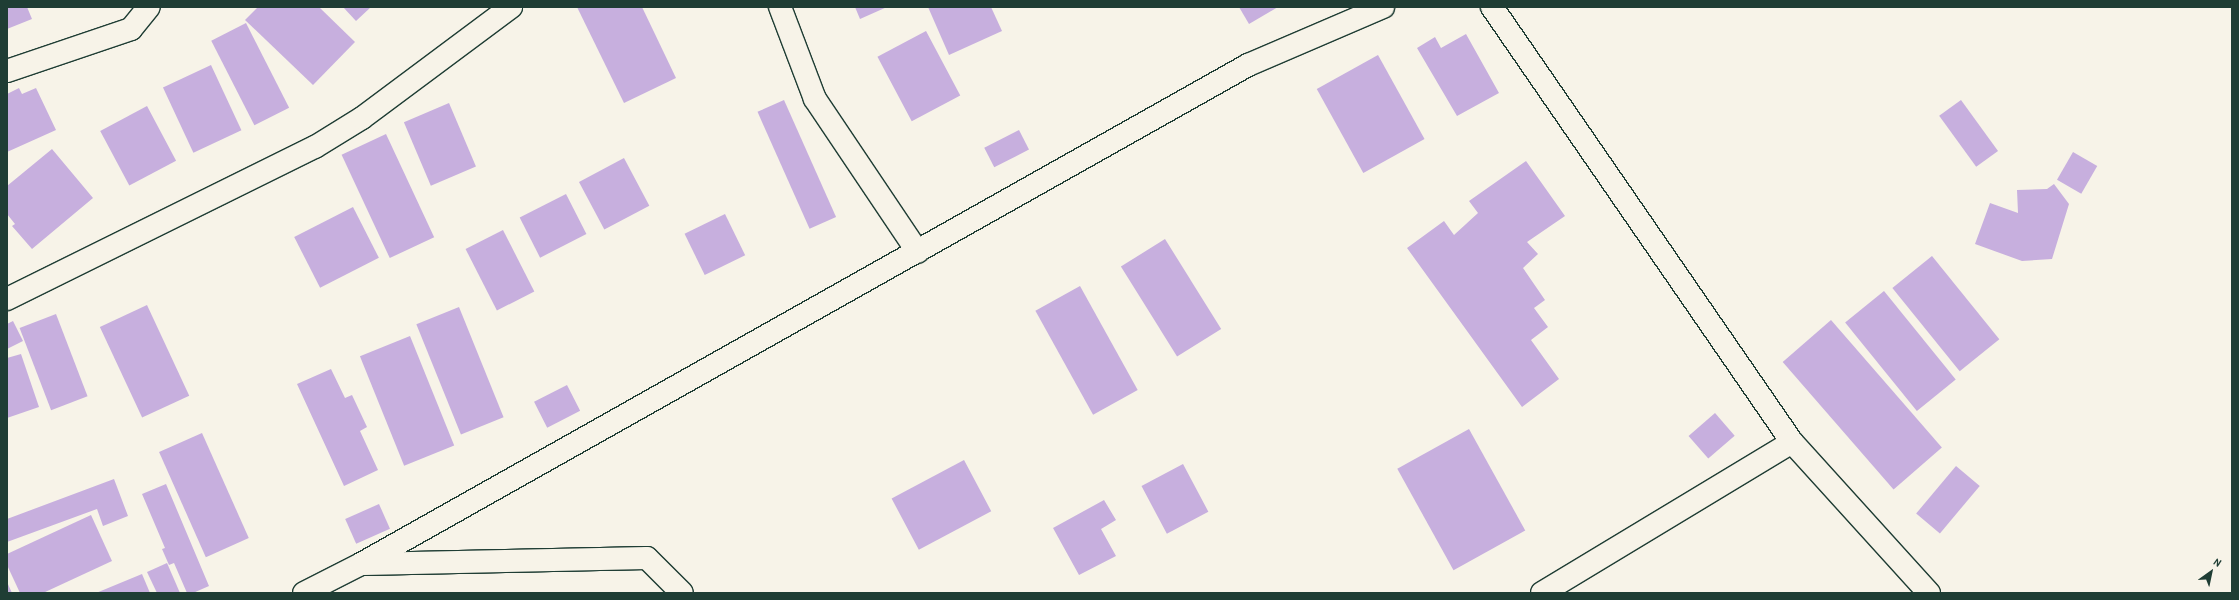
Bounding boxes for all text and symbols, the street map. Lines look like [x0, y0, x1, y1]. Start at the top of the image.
north arrow [2191, 552, 2231, 592]
text: N [2211, 554, 2224, 569]

